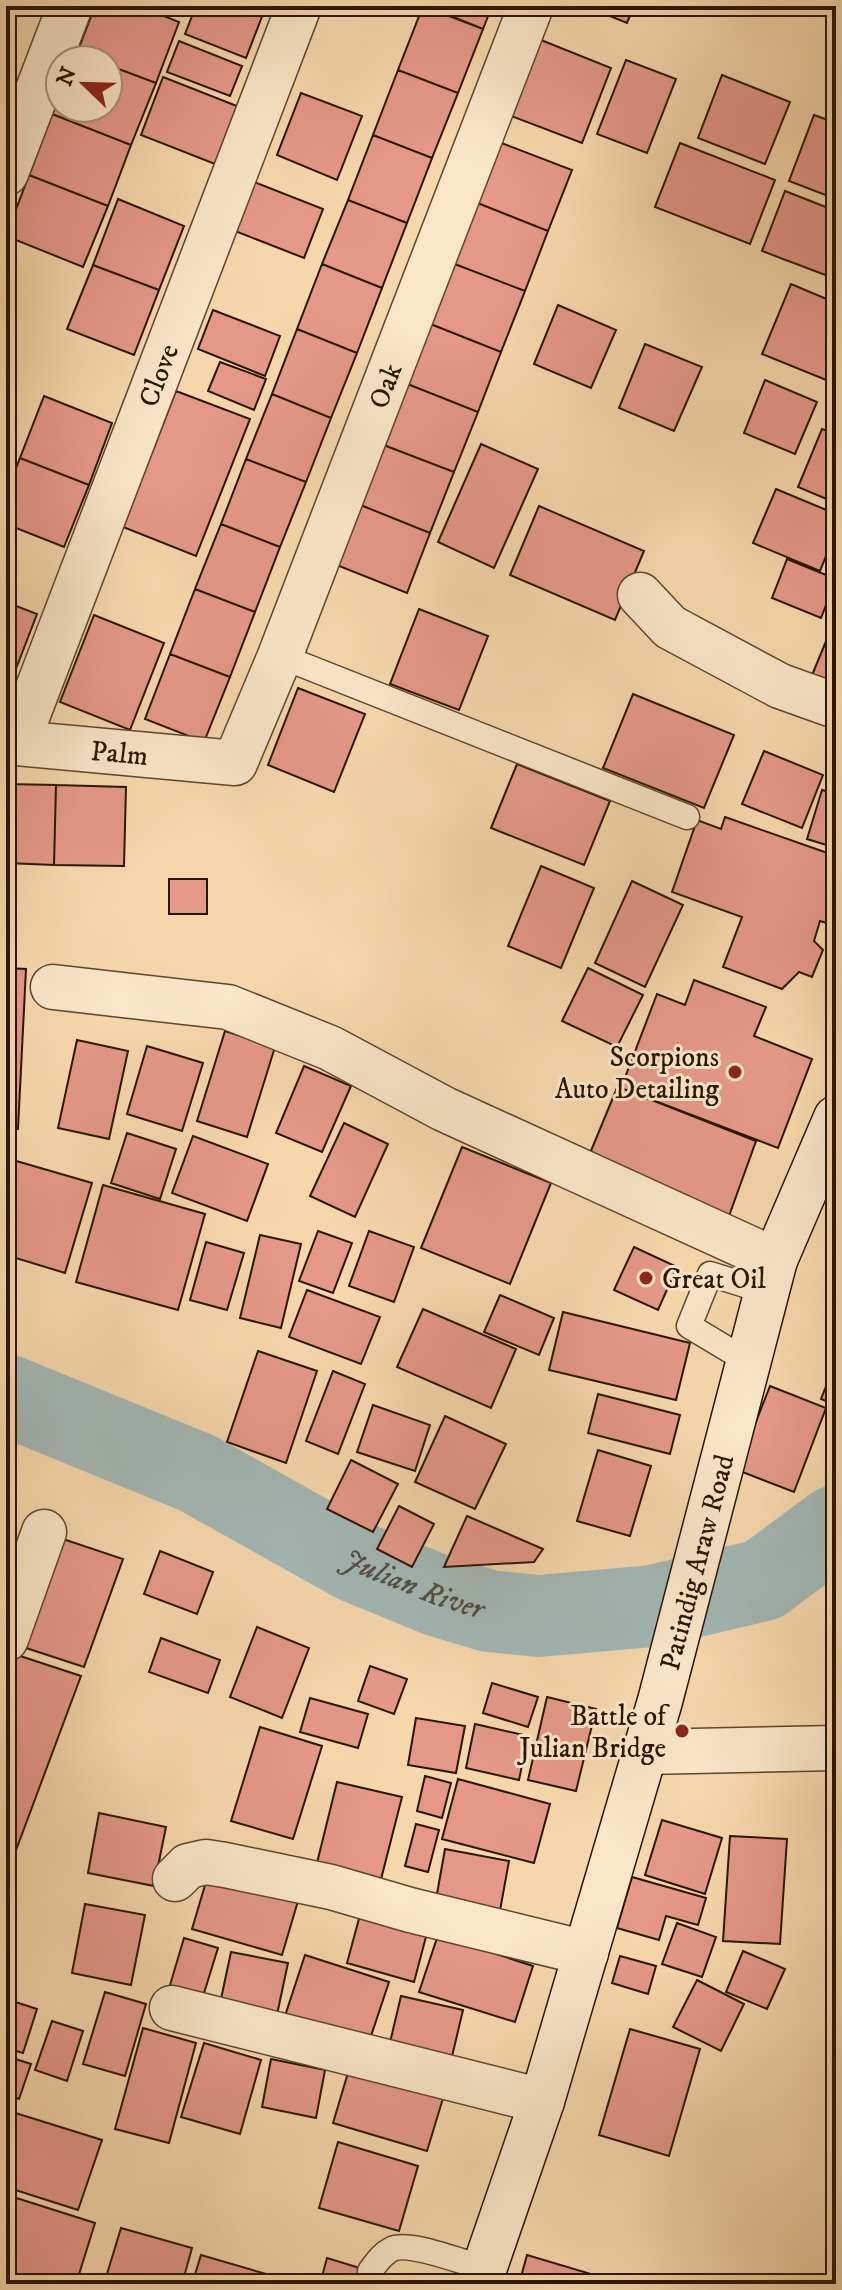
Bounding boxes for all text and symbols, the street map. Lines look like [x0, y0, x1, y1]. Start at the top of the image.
north arrow [44, 44, 124, 124]
text: N [51, 63, 83, 90]
street label: Clove [131, 339, 187, 412]
street label: Oak [361, 358, 410, 414]
street label: Palm [89, 734, 150, 774]
place label: Scorpions Auto Detailing [555, 1040, 719, 1107]
marker: Scorpions Auto Detailing [726, 1063, 744, 1081]
place label: Great Oil [662, 1262, 767, 1297]
marker: Great Oil [637, 1269, 655, 1287]
street label: Patindig Araw Road [653, 1451, 743, 1674]
water label: Julian River [335, 1541, 490, 1629]
place label: Battle of Julian Bridge [516, 1699, 670, 1766]
marker: Battle of Julian Bridge [673, 1722, 691, 1740]

